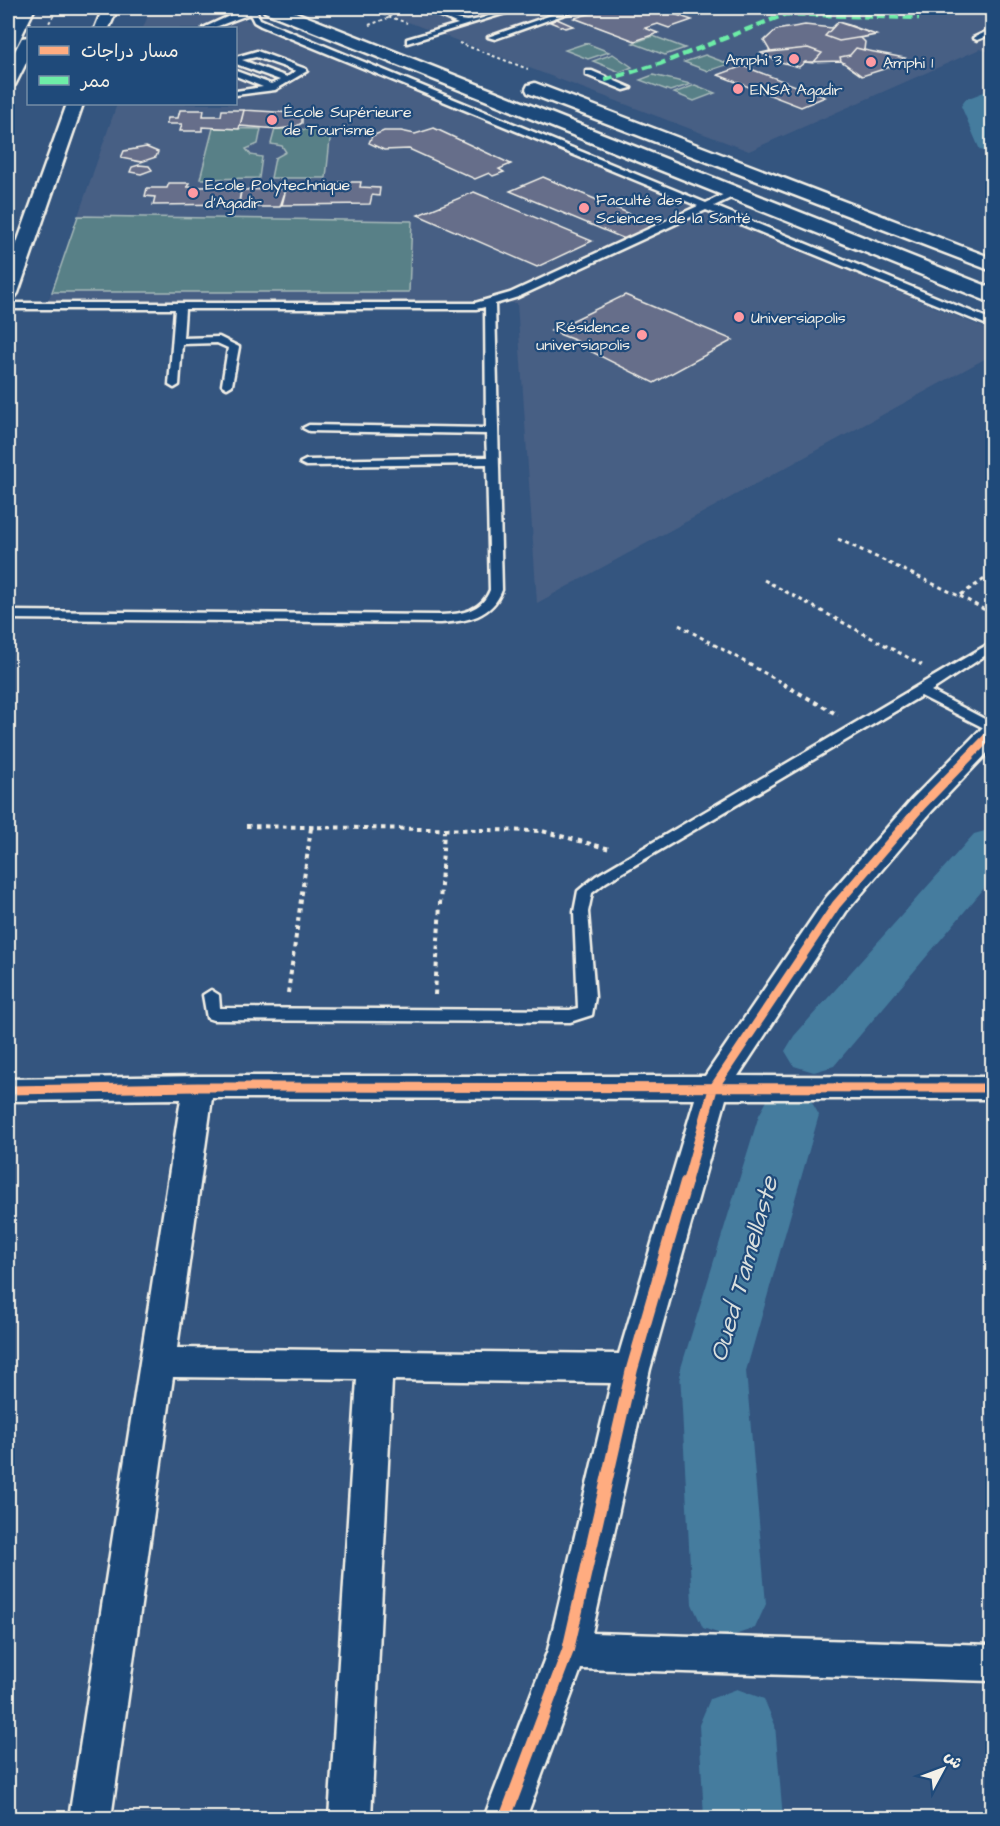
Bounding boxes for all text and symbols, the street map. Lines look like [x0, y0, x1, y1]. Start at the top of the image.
legend [27, 27, 237, 105]
text: مسار دراجات [81, 39, 179, 64]
place label: Amphi 3 [726, 49, 782, 71]
marker: Amphi 3 [787, 52, 801, 66]
place label: Amphi 1 [883, 52, 933, 74]
marker: Amphi 1 [864, 55, 878, 69]
text: ممر [79, 69, 110, 94]
place label: ENSA Agadir [750, 79, 843, 102]
marker: ENSA Agadir [731, 82, 745, 96]
place label: École Supérieure de Tourisme [284, 101, 412, 141]
marker: École Supérieure de Tourisme [265, 113, 279, 127]
place label: Ecole Polytechnique d'Agadir [205, 174, 351, 215]
marker: Ecole Polytechnique d'Agadir [186, 186, 200, 200]
place label: Faculté des Sciences de la Santé [596, 189, 751, 229]
marker: Faculté des Sciences de la Santé [577, 201, 591, 215]
place label: Universiapolis [751, 307, 846, 329]
marker: Universiapolis [732, 310, 746, 324]
place label: Résidence universiapolis [536, 316, 630, 356]
marker: Résidence universiapolis [635, 328, 649, 342]
water label: Oued Tamellaste [700, 1171, 788, 1366]
north arrow [913, 1739, 973, 1799]
text: ش [939, 1746, 968, 1774]

